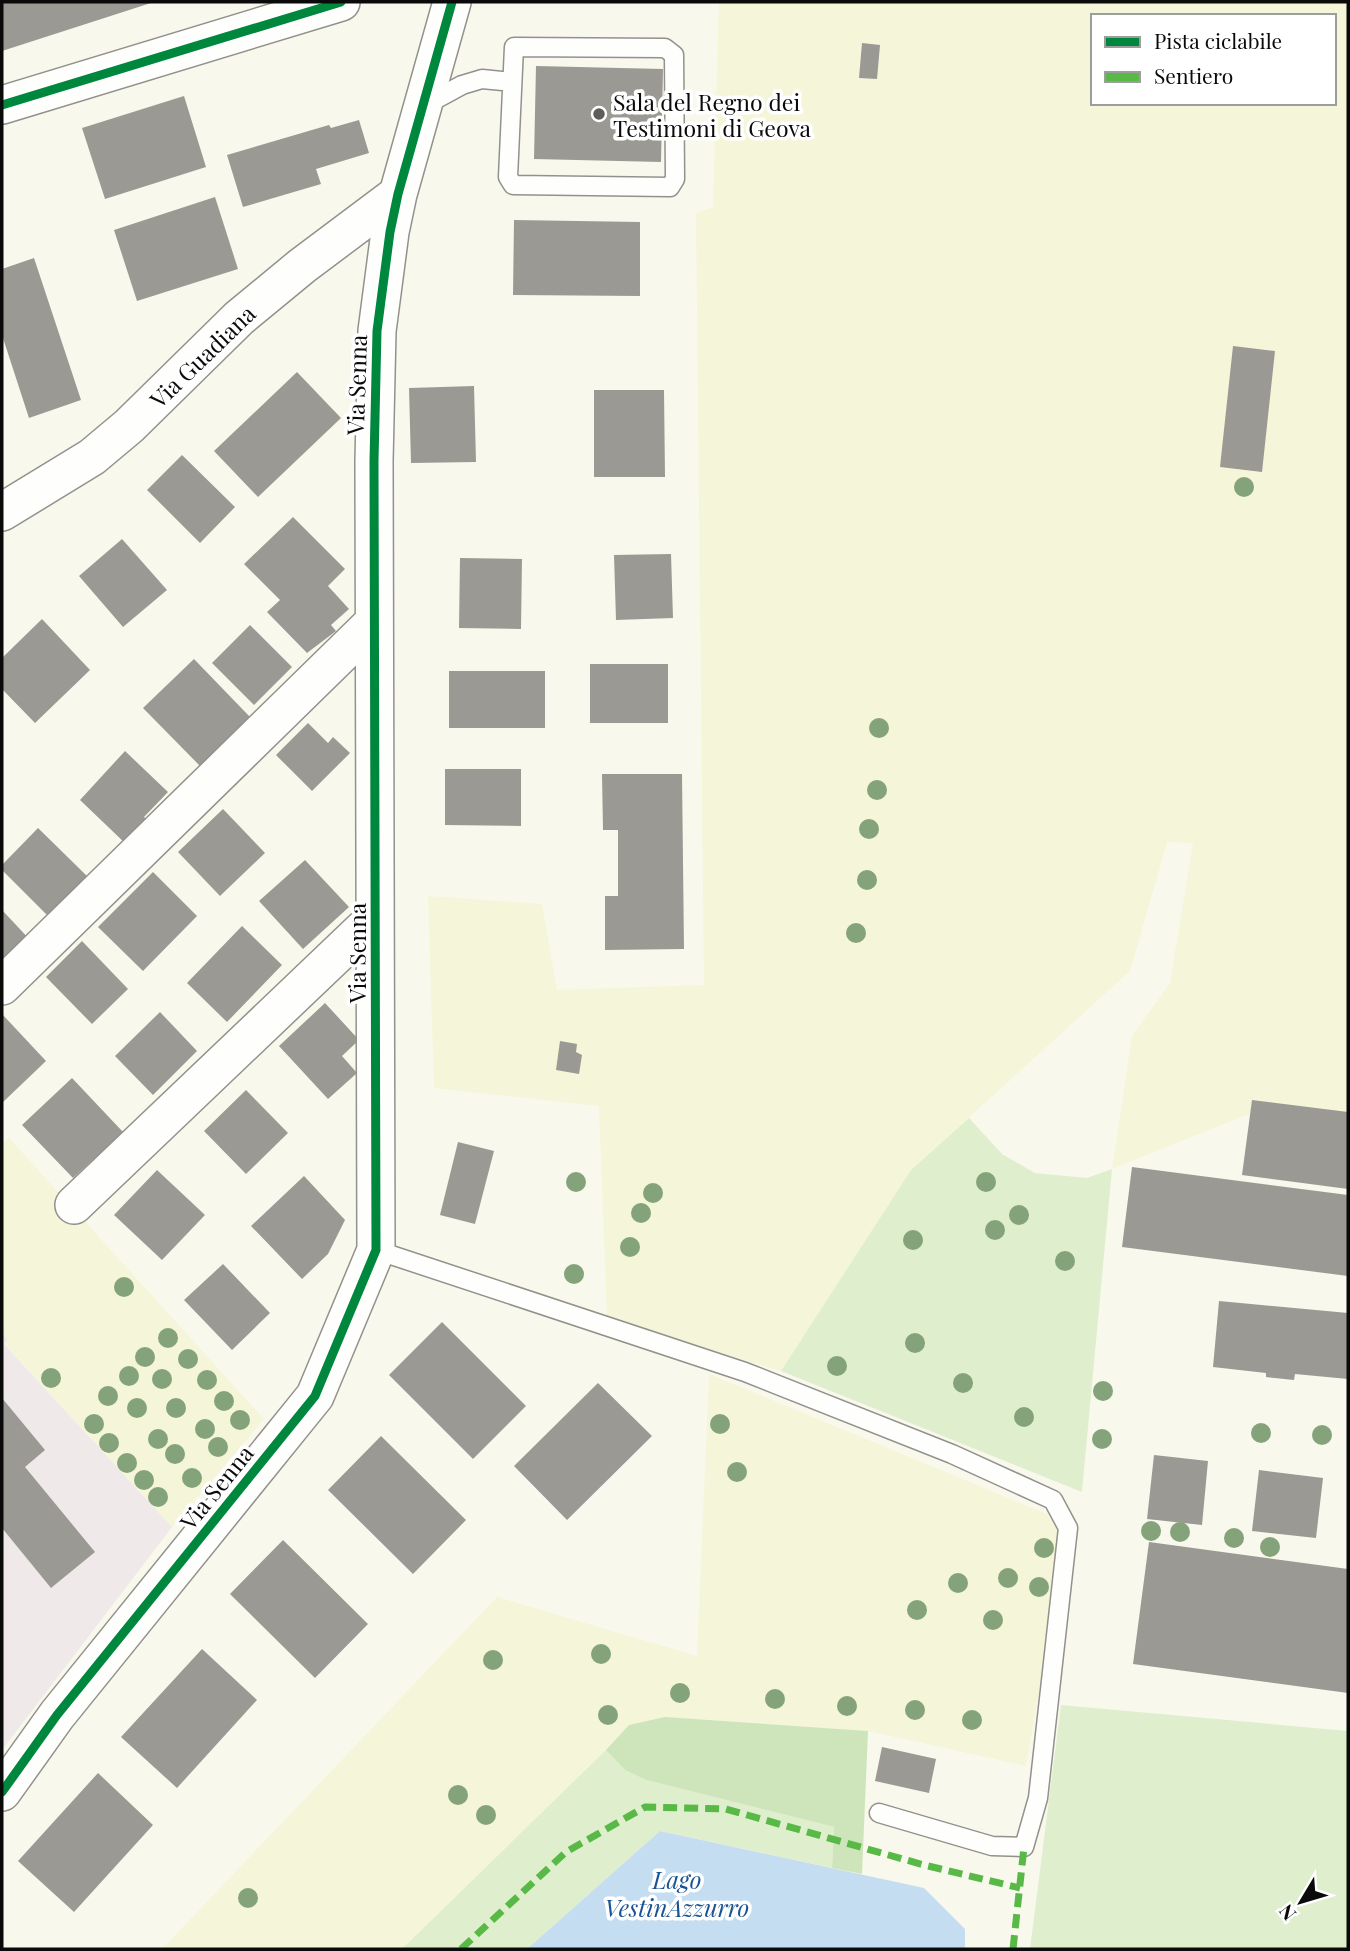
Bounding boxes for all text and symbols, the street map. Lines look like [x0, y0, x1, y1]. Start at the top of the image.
legend [1091, 14, 1336, 105]
text: Pista ciclabile [1154, 26, 1282, 54]
text: Sentiero [1154, 61, 1233, 89]
place label: Sala del Regno dei Testimoni di Geova [613, 86, 812, 143]
marker: Sala del Regno dei Testimoni di Geova [591, 106, 607, 122]
street label: Via Guadiana [142, 298, 262, 415]
street label: Via Senna [339, 334, 373, 437]
street label: Via Senna [341, 902, 372, 1004]
street label: Via Senna [172, 1438, 260, 1537]
water label: Lago VestinAzzurro [605, 1863, 749, 1923]
north arrow [1266, 1867, 1336, 1937]
text: N [1272, 1899, 1301, 1926]

